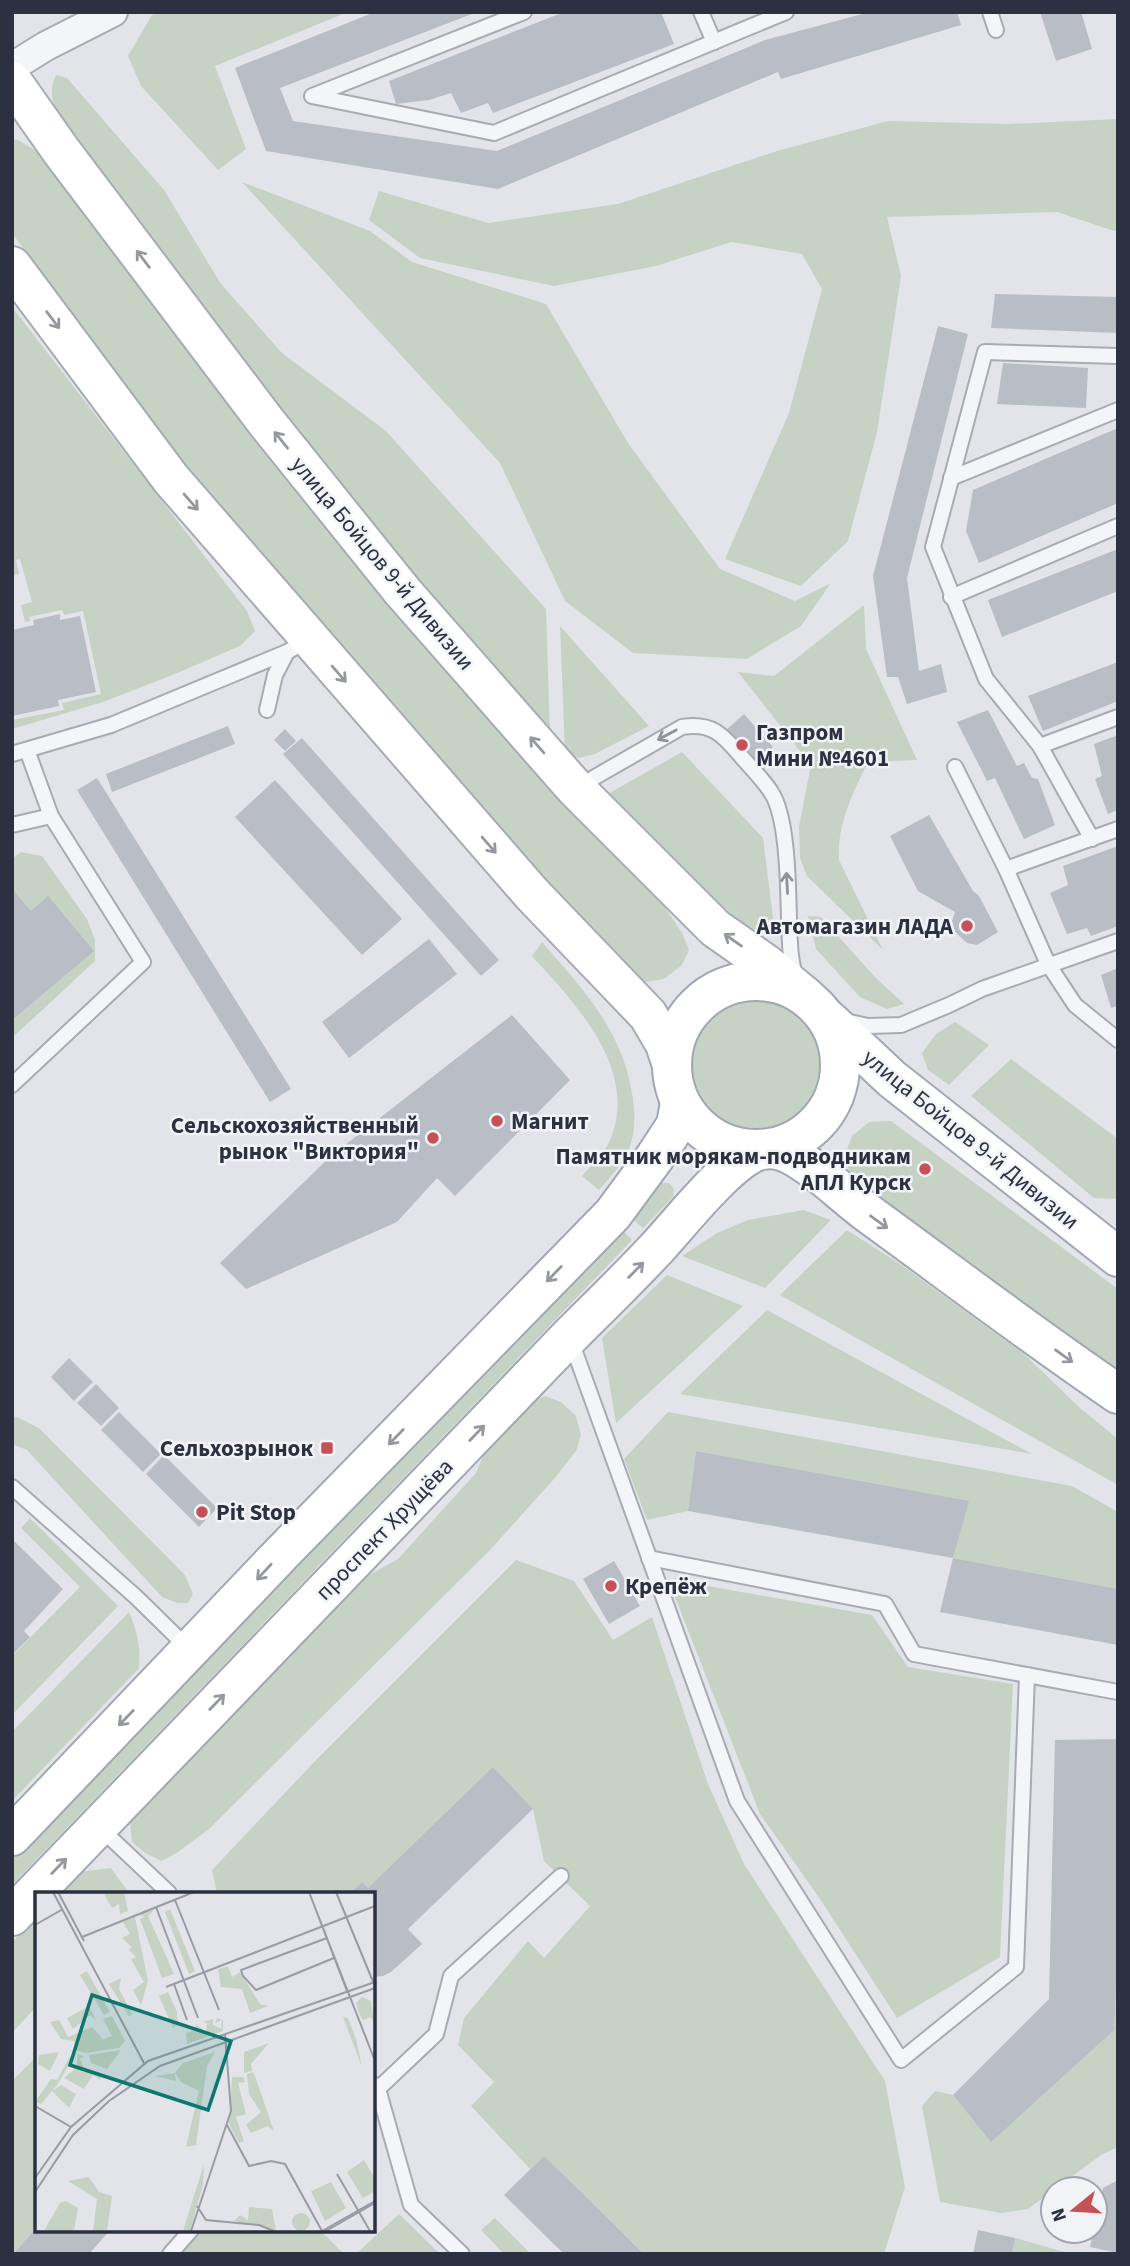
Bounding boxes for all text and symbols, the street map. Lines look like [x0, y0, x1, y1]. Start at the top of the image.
one-way arrow [136, 249, 151, 268]
one-way arrow [45, 311, 60, 330]
one-way arrow [273, 431, 288, 449]
street label: улица Бойцов 9-й Дивизии [283, 449, 482, 678]
one-way arrow [183, 492, 199, 510]
one-way arrow [331, 665, 347, 683]
place label: Газпром Мини №4601 [756, 716, 889, 775]
one-way arrow [657, 729, 678, 742]
one-way arrow [529, 736, 545, 754]
marker: Газпром Мини №4601 [734, 737, 750, 753]
one-way arrow [481, 836, 497, 854]
one-way arrow [781, 871, 794, 894]
place label: Автомагазин ЛАДА [756, 910, 954, 943]
marker: Автомагазин ЛАДА [959, 918, 975, 934]
one-way arrow [724, 933, 743, 948]
street label: улица Бойцов 9-й Дивизии [855, 1041, 1086, 1237]
place label: Магнит [511, 1105, 589, 1138]
place label: Сельскохозяйственный рынок "Виктория" [171, 1109, 419, 1168]
marker: Магнит [489, 1113, 505, 1129]
marker: Сельскохозяйственный рынок "Виктория" [425, 1130, 441, 1146]
place label: Памятник морякам-подводникам АПЛ Курск [556, 1140, 911, 1199]
marker: Памятник морякам-подводникам АПЛ Курск [917, 1161, 933, 1177]
one-way arrow [870, 1214, 889, 1229]
one-way arrow [627, 1262, 644, 1279]
one-way arrow [546, 1265, 563, 1282]
one-way arrow [1054, 1348, 1073, 1363]
one-way arrow [468, 1424, 485, 1441]
one-way arrow [387, 1428, 404, 1445]
place label: Сельхозрынок [160, 1432, 313, 1465]
marker: Сельхозрынок [319, 1440, 335, 1456]
street label: проспект Хрущёва [308, 1451, 461, 1608]
place label: Pit Stop [216, 1496, 296, 1529]
marker: Pit Stop [194, 1504, 210, 1520]
one-way arrow [255, 1563, 272, 1580]
place label: Крепёж [625, 1570, 707, 1603]
marker: Крепёж [603, 1578, 619, 1594]
one-way arrow [209, 1694, 226, 1711]
one-way arrow [117, 1709, 134, 1726]
one-way arrow [51, 1858, 68, 1875]
inset map [35, 1892, 374, 2231]
north arrow [1039, 2175, 1109, 2245]
text: N [1044, 2205, 1074, 2225]

